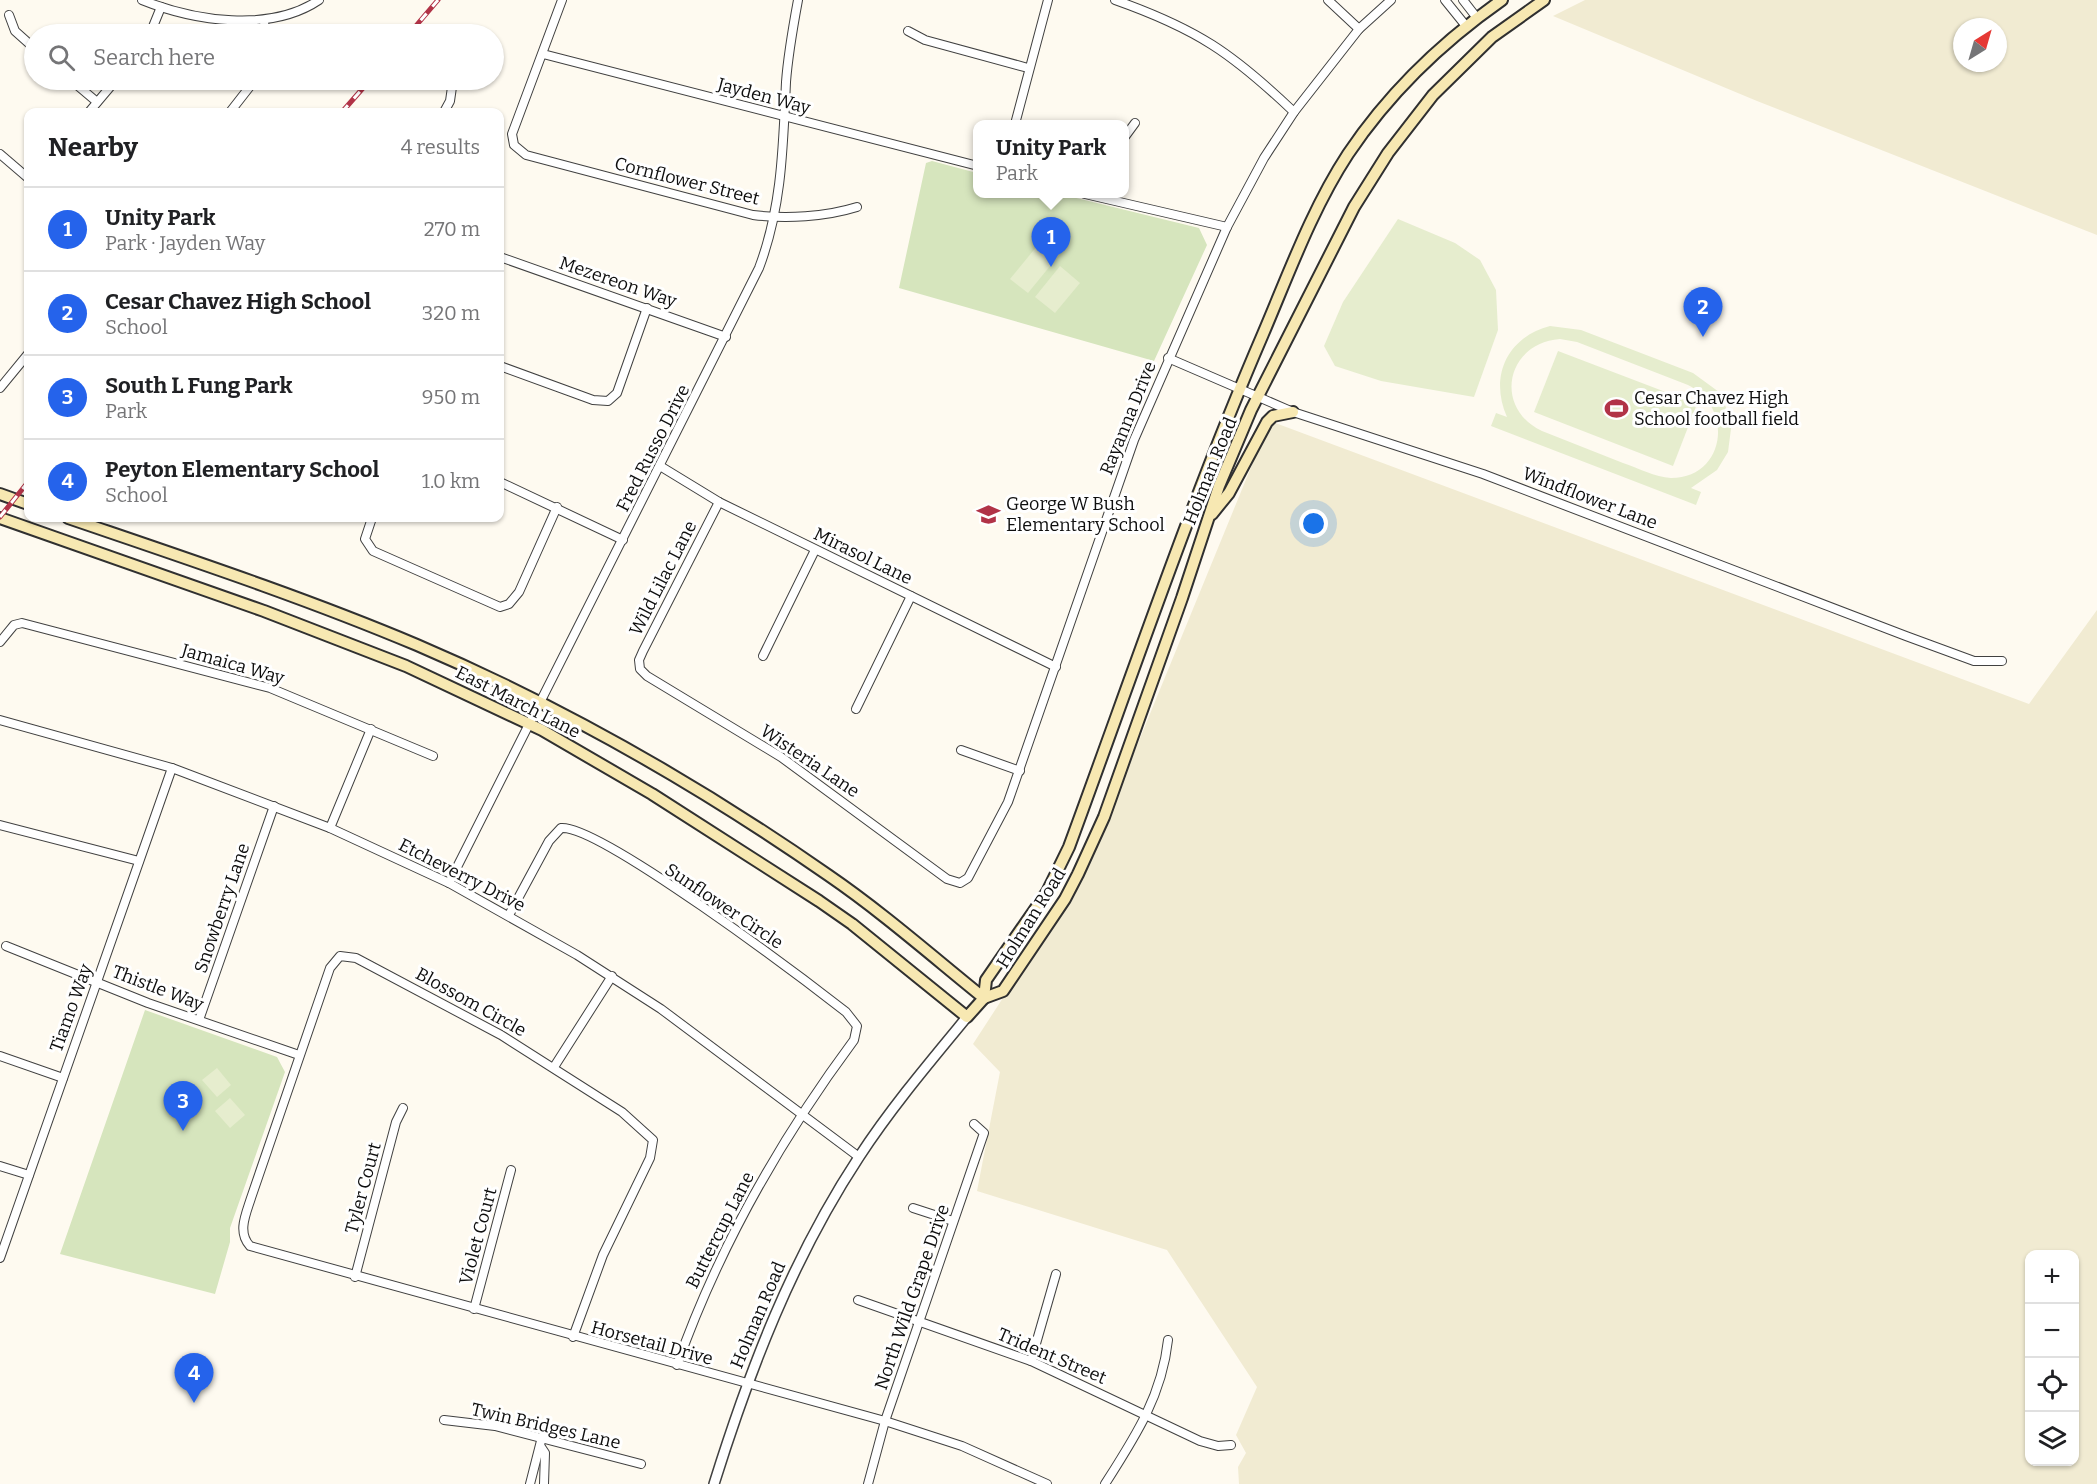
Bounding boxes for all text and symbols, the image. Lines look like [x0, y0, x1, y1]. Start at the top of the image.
north arrow [1953, 18, 2007, 72]
search box [24, 24, 504, 90]
icon: search [45, 41, 78, 74]
text: Search here [93, 44, 215, 71]
street label: Jayden Way [714, 73, 813, 119]
popup [973, 120, 1129, 198]
text: Nearby [48, 132, 138, 163]
text: Unity Park [996, 134, 1106, 161]
text: 4 results [401, 135, 480, 159]
street label: Cornflower Street [612, 152, 762, 210]
text: Park [996, 161, 1038, 185]
text: Unity Park [105, 204, 216, 231]
text: 1 [63, 217, 72, 241]
text: 270 m [424, 217, 480, 241]
pin: 1 [1032, 218, 1070, 267]
text: Park · Jayden Way [105, 231, 265, 255]
street label: Mezereon Way [556, 252, 680, 313]
text: Cesar Chavez High School [105, 288, 371, 315]
pin: 2 [1684, 288, 1722, 337]
text: 2 [62, 301, 73, 325]
text: 320 m [422, 301, 480, 325]
text: School [105, 315, 168, 339]
street label: Rayanna Drive [1095, 358, 1161, 478]
text: South L Fung Park [105, 372, 293, 399]
street label: Fred Russo Drive [611, 381, 695, 515]
text: 3 [62, 385, 73, 409]
text: 950 m [422, 385, 480, 409]
place label: Cesar Chavez High School football field [1634, 387, 1799, 430]
sports icon: Cesar Chavez High School football field [1603, 395, 1629, 421]
text: Park [105, 399, 147, 423]
street label: Holman Road [1178, 414, 1242, 528]
text: Peyton Elementary School [105, 456, 379, 483]
street label: Windflower Lane [1519, 462, 1661, 534]
text: 4 [61, 469, 74, 493]
text: 1.0 km [422, 469, 480, 493]
text: School [105, 483, 168, 507]
place label: George W Bush Elementary School [1006, 493, 1165, 536]
school or university icon: George W Bush Elementary School [975, 501, 1001, 527]
your location [1299, 509, 1328, 538]
street label: Wild Lilac Lane [625, 517, 701, 639]
street label: Mirasol Lane [810, 523, 916, 589]
street label: Jamaica Way [178, 639, 287, 689]
street label: East March Lane [452, 661, 584, 743]
street label: Wisteria Lane [756, 720, 864, 802]
street label: Etcheverry Drive [395, 834, 529, 916]
street label: Snowberry Lane [189, 840, 255, 976]
street label: Sunflower Circle [661, 858, 787, 954]
street label: Holman Road [991, 864, 1071, 972]
street label: Thistle Way [109, 960, 207, 1016]
street label: Tiamo Way [45, 961, 97, 1055]
street label: Blossom Circle [412, 963, 530, 1041]
pin: 3 [164, 1082, 202, 1131]
street label: Tyler Court [340, 1140, 386, 1236]
street label: Buttercup Lane [681, 1168, 759, 1292]
street label: Violet Court [454, 1185, 502, 1287]
street label: North Wild Grape Drive [870, 1201, 954, 1393]
map controls [2025, 1250, 2079, 1466]
button: + [2025, 1250, 2079, 1304]
street label: Holman Road [726, 1258, 791, 1372]
button: − [2025, 1304, 2079, 1358]
street label: Horsetail Drive [589, 1316, 715, 1370]
street label: Trident Street [994, 1323, 1110, 1389]
pin: 4 [174, 1354, 214, 1403]
button: locate [2025, 1358, 2079, 1412]
street label: Twin Bridges Lane [469, 1398, 623, 1454]
button: layers [2025, 1412, 2079, 1466]

